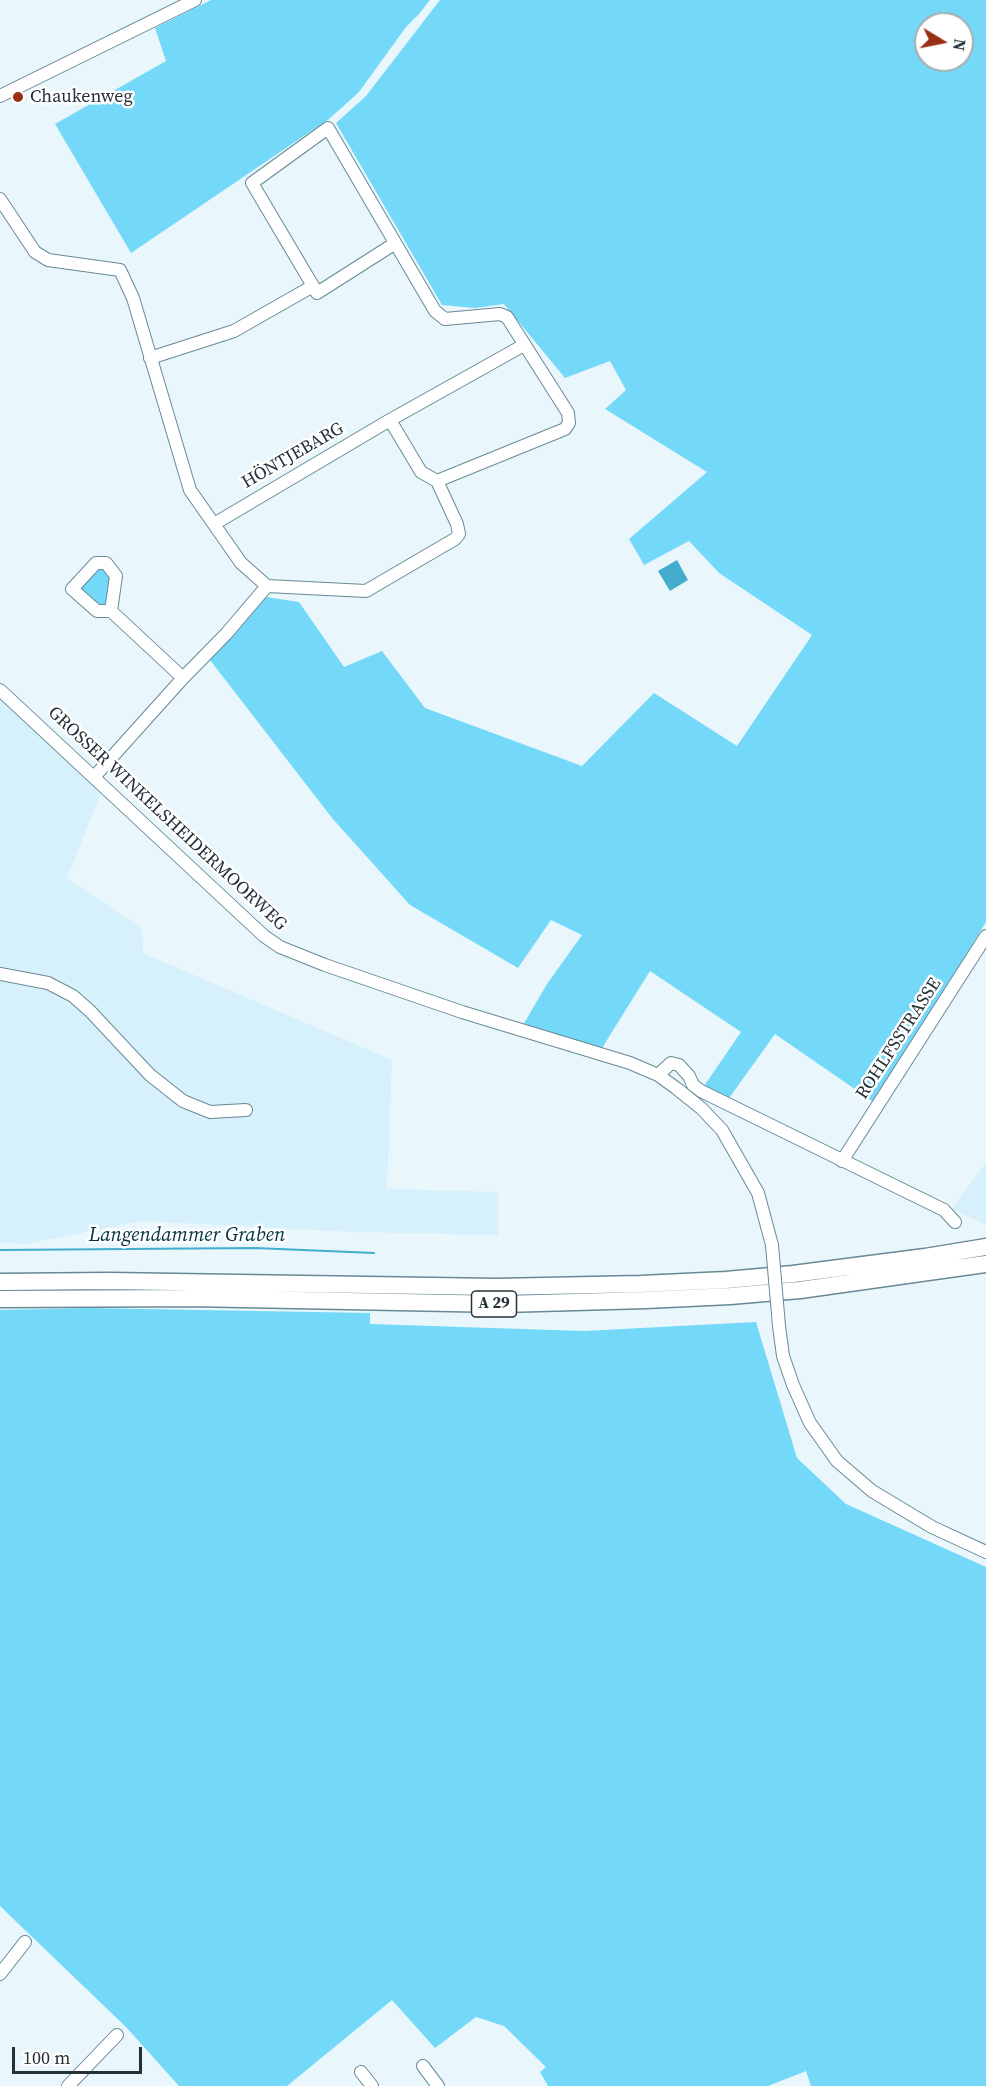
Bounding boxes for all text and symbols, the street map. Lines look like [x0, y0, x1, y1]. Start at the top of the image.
north arrow [914, 12, 974, 72]
text: N [948, 37, 972, 52]
place label: Chaukenweg [30, 86, 133, 108]
marker: Chaukenweg [11, 90, 25, 104]
street label: HÖNTJEBARG [238, 418, 348, 494]
street label: GROSSER WINKELSHEIDERMOORWEG [43, 702, 291, 936]
street label: ROHLFSSTRASSE [852, 974, 946, 1104]
water label: Langendammer Graben [89, 1224, 285, 1248]
road number: A 29 [472, 1291, 516, 1317]
scale bar [15, 2035, 146, 2073]
text: 100 m [23, 2045, 70, 2070]

